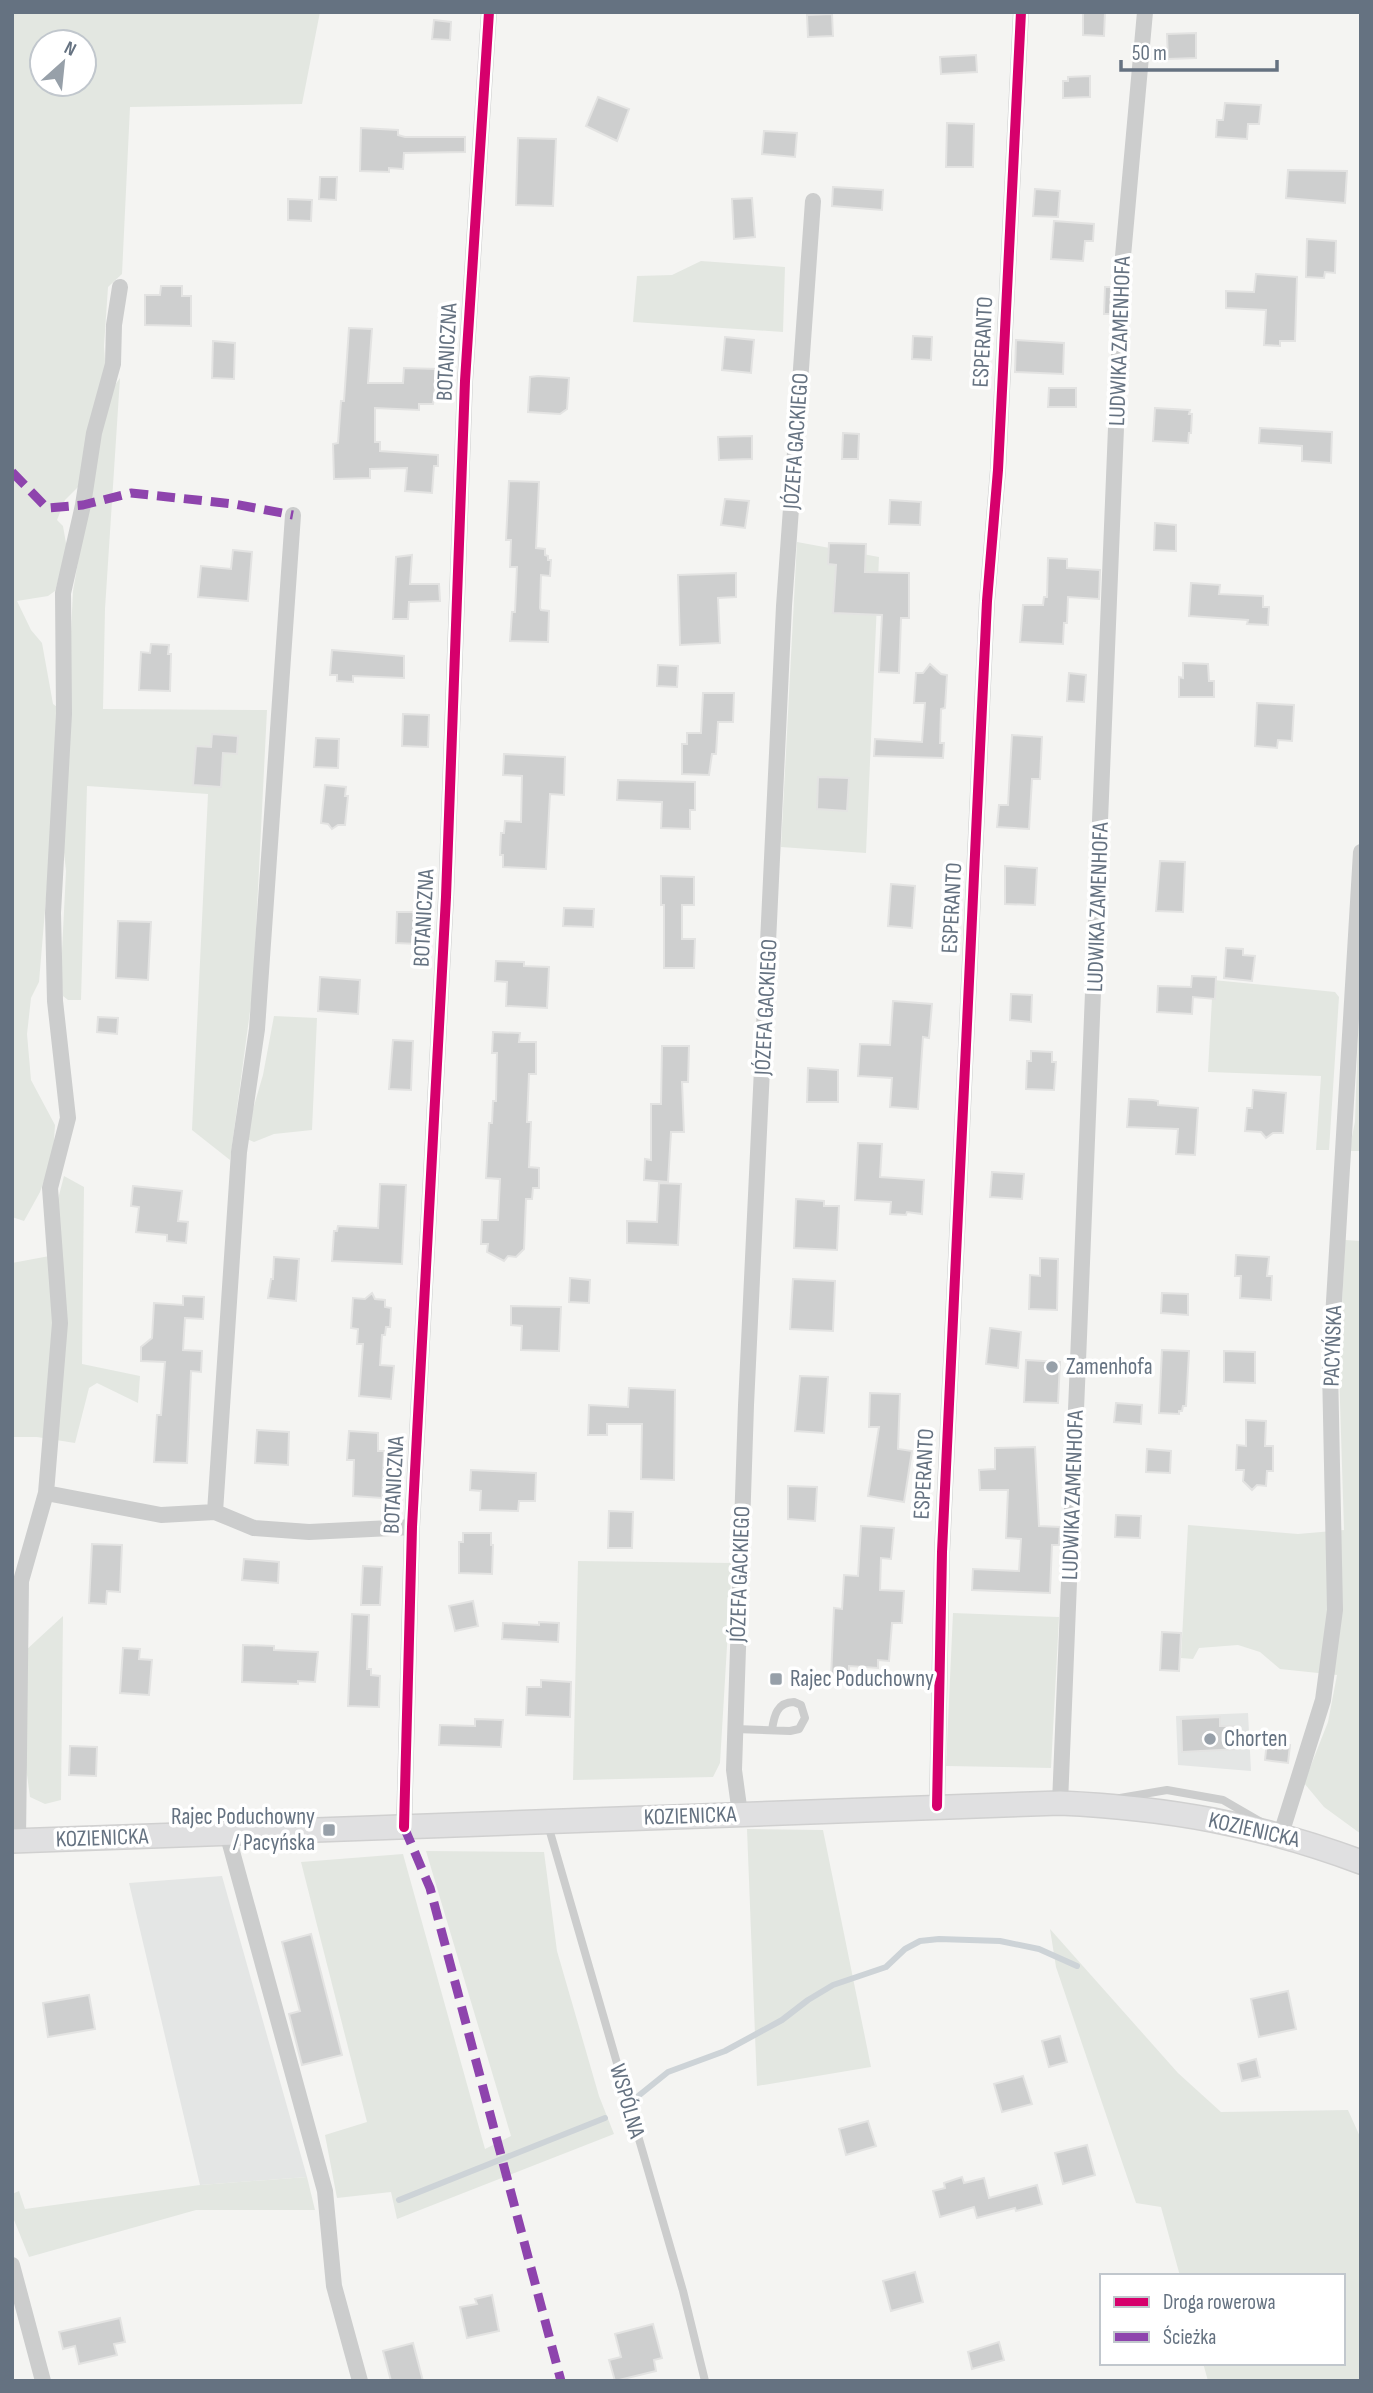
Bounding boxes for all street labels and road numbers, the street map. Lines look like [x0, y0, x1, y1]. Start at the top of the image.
street label: LUDWIKA ZAMENHOFA [1103, 255, 1137, 426]
street label: ESPERANTO [967, 296, 999, 388]
street label: BOTANICZNA [430, 302, 464, 402]
street label: JÓZEFA GACKIEGO [777, 372, 815, 511]
street label: LUDWIKA ZAMENHOFA [1081, 821, 1115, 992]
street label: ESPERANTO [936, 862, 968, 954]
street label: BOTANICZNA [407, 868, 441, 968]
street label: JÓZEFA GACKIEGO [748, 938, 784, 1077]
street label: PACYŃSKA [1318, 1305, 1348, 1387]
street label: LUDWIKA ZAMENHOFA [1056, 1409, 1090, 1580]
street label: ESPERANTO [908, 1428, 940, 1520]
street label: BOTANICZNA [377, 1435, 411, 1535]
street label: JÓZEFA GACKIEGO [724, 1505, 756, 1644]
street label: KOZIENICKA [643, 1800, 737, 1832]
street label: KOZIENICKA [1206, 1806, 1302, 1854]
street label: KOZIENICKA [55, 1822, 149, 1854]
street label: WSPÓLNA [603, 2061, 651, 2141]

